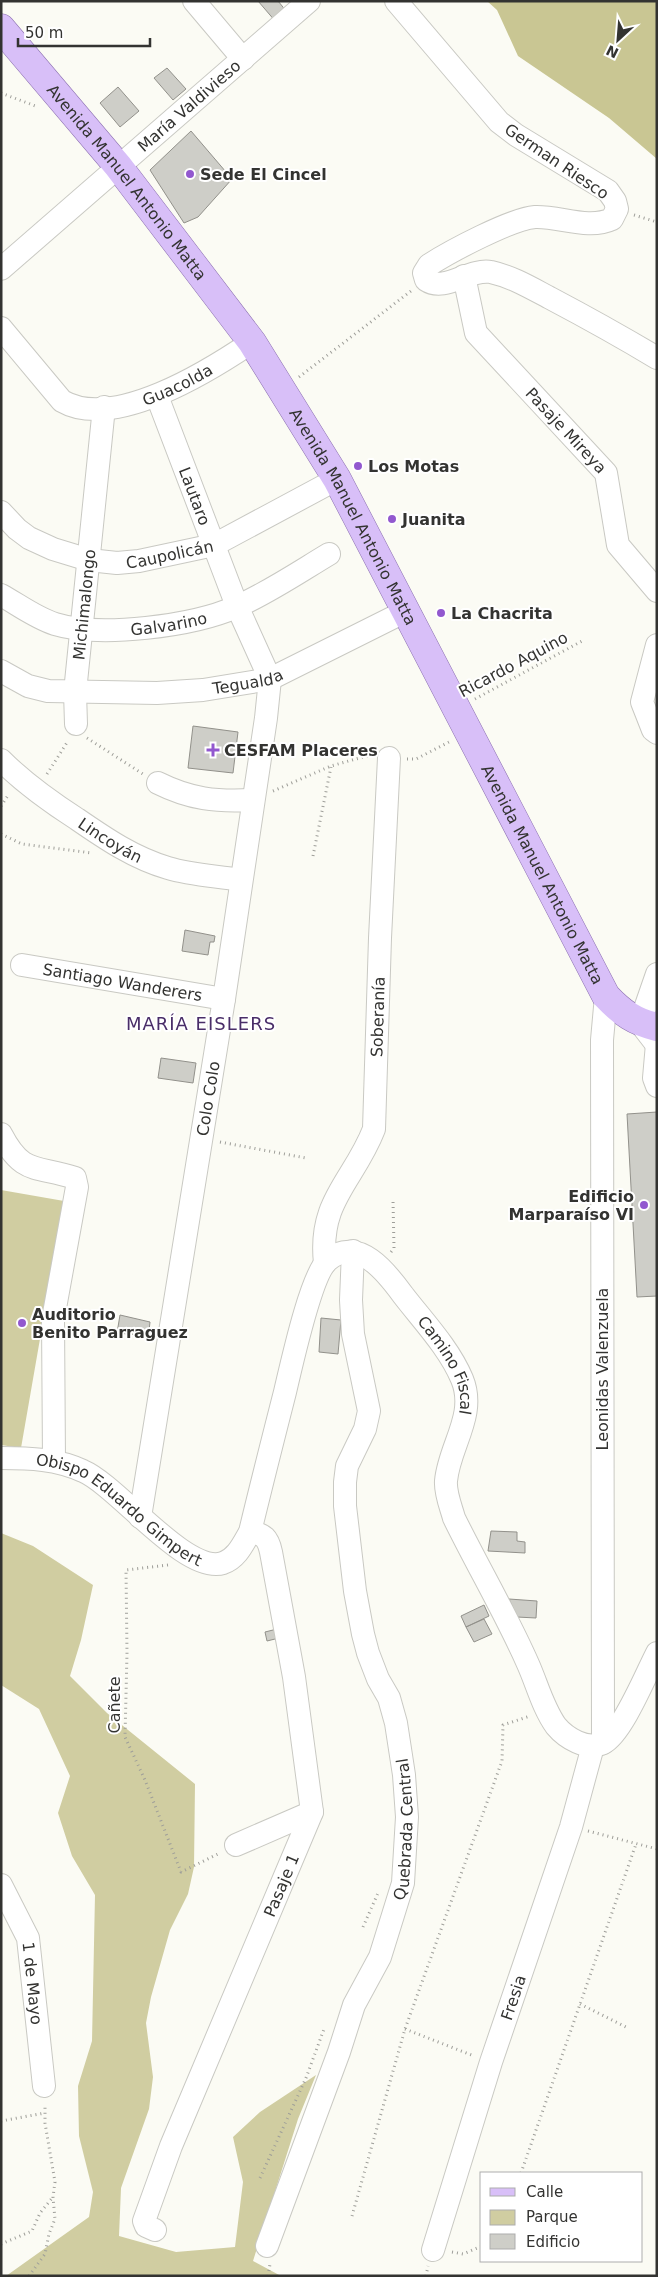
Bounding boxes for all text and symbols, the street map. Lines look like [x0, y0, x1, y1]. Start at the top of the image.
scale bar [18, 15, 150, 47]
north arrow [593, 15, 643, 65]
text: 50 m [25, 24, 63, 42]
text: N [604, 42, 621, 61]
street label: María Valdivieso [134, 56, 244, 156]
street label: Avenida Manuel Antonio Matta [43, 81, 210, 284]
street label: German Riesco [501, 120, 612, 203]
place label: Sede El Cincel [200, 165, 327, 184]
marker: Sede El Cincel [184, 168, 196, 180]
street label: Guacolda [140, 360, 216, 410]
street label: Pasaje Mireya [522, 384, 610, 477]
street label: Avenida Manuel Antonio Matta [285, 405, 420, 628]
place label: Los Motas [368, 457, 459, 476]
marker: Los Motas [352, 460, 364, 472]
street label: Lautaro [175, 464, 214, 528]
place label: Juanita [401, 510, 465, 529]
marker: Juanita [386, 513, 398, 525]
street label: Caupolicán [125, 536, 215, 572]
street label: Michimalongo [69, 548, 99, 661]
place label: La Chacrita [451, 604, 553, 623]
marker: La Chacrita [435, 607, 447, 619]
street label: Galvarino [130, 608, 209, 639]
street label: Ricardo Aquino [455, 628, 571, 701]
street label: Tegualda [210, 665, 286, 698]
place label: CESFAM Placeres [224, 741, 378, 760]
marker: CESFAM Placeres [206, 743, 220, 757]
street label: Avenida Manuel Antonio Matta [477, 762, 607, 988]
street label: Lincoyán [75, 814, 145, 867]
street label: Santiago Wanderers [41, 960, 204, 1005]
street label: Soberanía [367, 976, 389, 1057]
district label: MARÍA EISLERS [126, 1013, 276, 1034]
street label: Colo Colo [193, 1060, 224, 1137]
place label: Edificio Marparaíso VI [509, 1187, 634, 1224]
marker: Edificio Marparaíso VI [638, 1199, 650, 1211]
street label: Leonidas Valenzuela [593, 1288, 612, 1450]
place label: Auditorio Benito Parraguez [32, 1305, 188, 1342]
street label: Camino Fiscal [414, 1312, 476, 1416]
marker: Auditorio Benito Parraguez [16, 1317, 28, 1329]
street label: Obispo Eduardo Gimpert [35, 1450, 205, 1570]
street label: Cañete [105, 1676, 124, 1734]
street label: Quebrada Central [389, 1757, 417, 1903]
street label: Pasaje 1 [260, 1851, 303, 1920]
street label: 1 de Mayo [18, 1941, 46, 2026]
street label: Fresia [497, 1972, 530, 2023]
legend [480, 2172, 643, 2262]
text: Calle [526, 2183, 563, 2201]
text: Parque [526, 2208, 578, 2226]
text: Edificio [526, 2233, 580, 2251]

